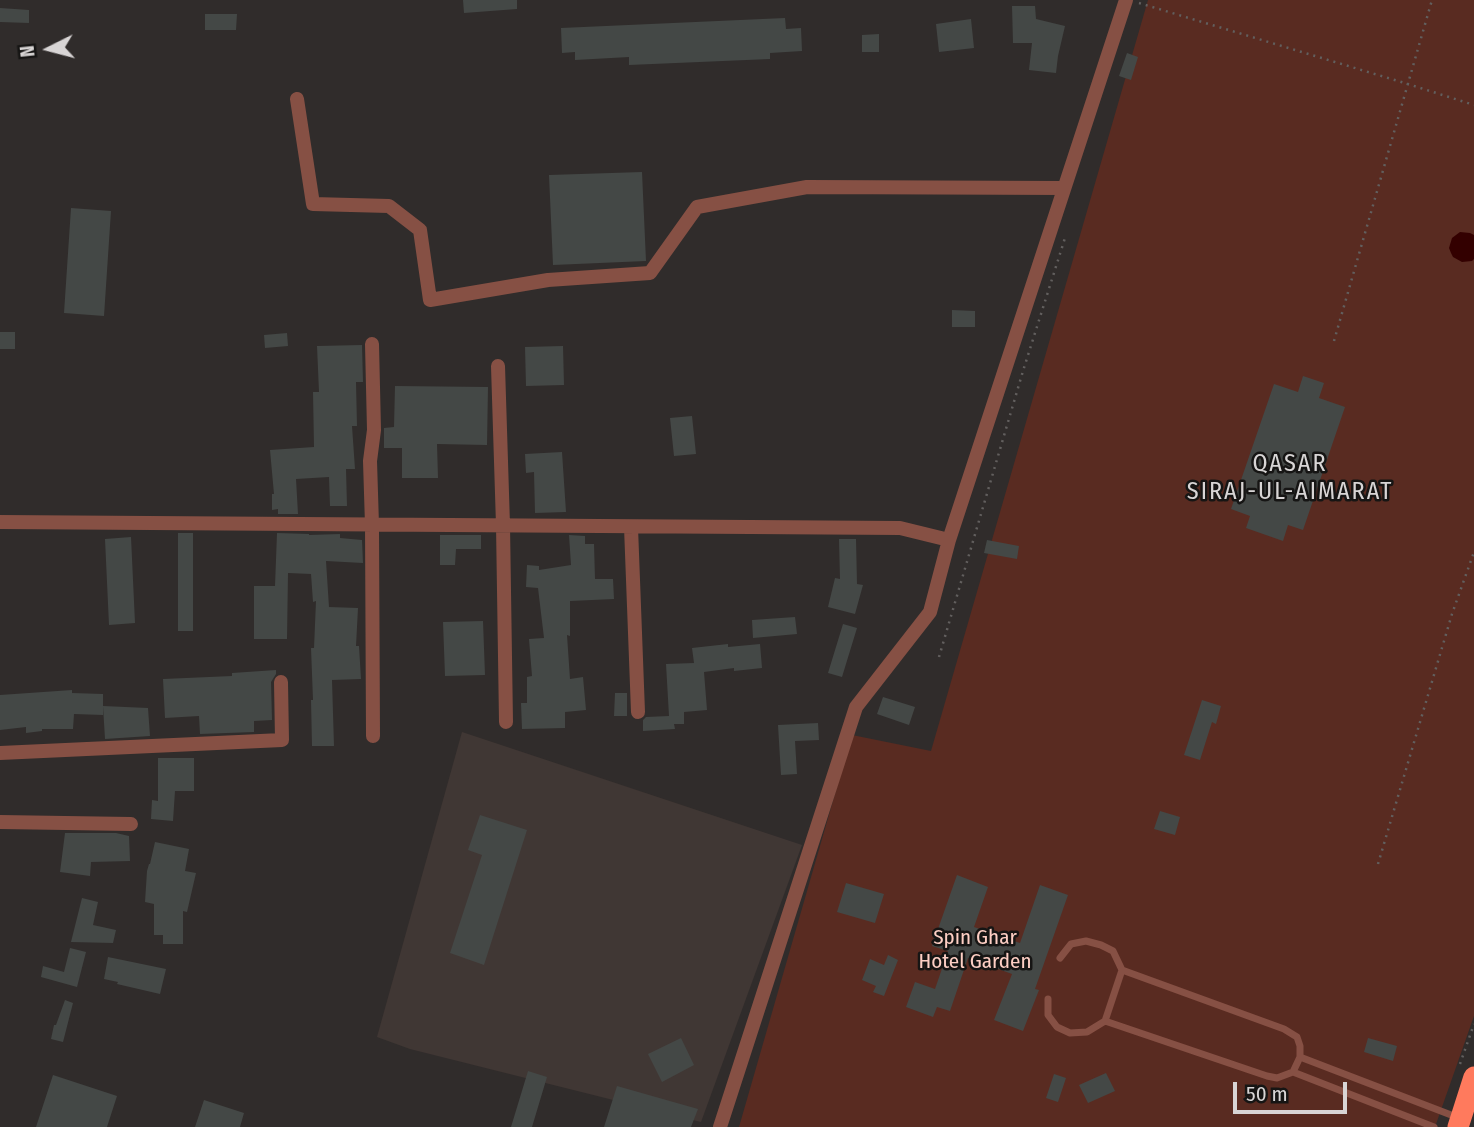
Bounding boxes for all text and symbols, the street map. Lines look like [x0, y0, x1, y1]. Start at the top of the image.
north arrow [14, 14, 84, 84]
text: N [16, 44, 40, 58]
district label: QASAR SIRAJ-UL-AIMARAT [1189, 450, 1391, 506]
park label: Spin Ghar Hotel Garden [919, 925, 1031, 975]
scale bar [1236, 1068, 1350, 1112]
text: 50 m [1246, 1081, 1288, 1107]

